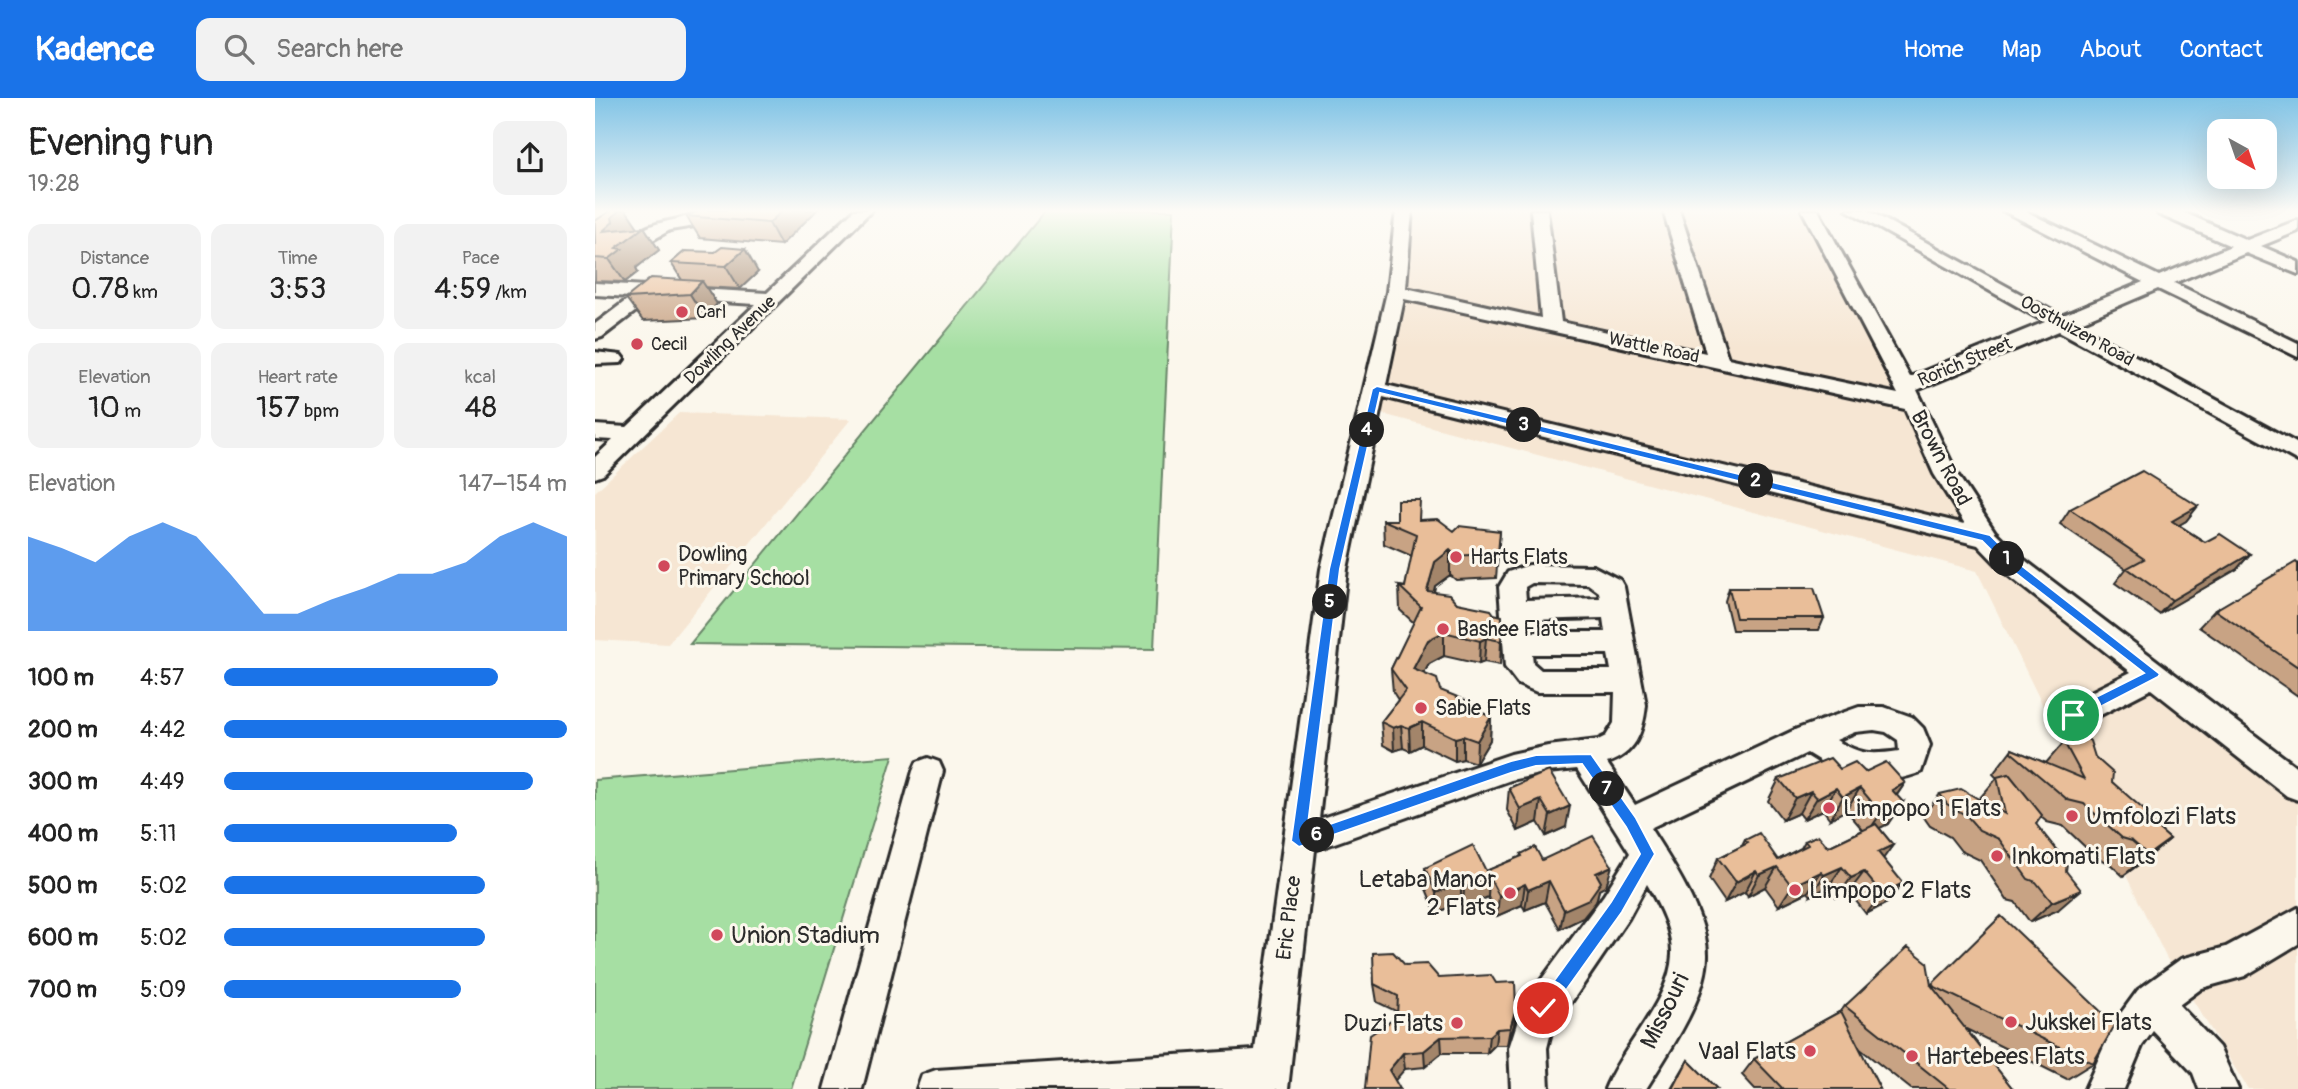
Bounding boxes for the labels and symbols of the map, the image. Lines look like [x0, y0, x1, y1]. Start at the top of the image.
north arrow [2207, 119, 2277, 189]
street label: Dowling Avenue [679, 290, 781, 390]
street label: Oosthuizen Road [2016, 290, 2138, 372]
place label: Carl [696, 301, 726, 324]
marker: Carl [674, 304, 690, 320]
street label: Wattle Road [1607, 327, 1701, 369]
street label: Rorich Street [1914, 332, 2016, 392]
place label: Cecil [651, 333, 688, 356]
marker: Cecil [629, 336, 645, 352]
street label: Brown Road [1905, 406, 1977, 510]
pin: 3 [1507, 408, 1541, 442]
pin: 4 [1349, 412, 1385, 448]
pin: 2 [1739, 464, 1773, 498]
place label: Dowling Primary School [678, 541, 810, 592]
pin: 1 [1989, 542, 2025, 576]
place label: Harts Flats [1470, 544, 1568, 571]
marker: Harts Flats [1448, 549, 1464, 565]
marker: Dowling Primary School [656, 558, 672, 574]
pin: 5 [1313, 584, 1347, 620]
place label: Bashee Flats [1457, 616, 1568, 643]
marker: Bashee Flats [1435, 621, 1451, 637]
pin [2043, 685, 2103, 745]
place label: Sabie Flats [1435, 695, 1531, 722]
marker: Sabie Flats [1413, 700, 1429, 716]
pin: 7 [1590, 772, 1625, 806]
place label: Limpopo 1 Flats [1843, 794, 2001, 823]
marker: Limpopo 1 Flats [1821, 800, 1837, 816]
place label: Umfolozi Flats [2086, 802, 2236, 831]
marker: Umfolozi Flats [2064, 808, 2080, 824]
pin: 6 [1299, 818, 1335, 852]
place label: Inkomati Flats [2011, 842, 2156, 871]
marker: Inkomati Flats [1989, 848, 2005, 864]
place label: Letaba Manor 2 Flats [1358, 865, 1496, 922]
street label: Eric Place [1270, 874, 1308, 962]
place label: Limpopo 2 Flats [1809, 876, 1971, 905]
marker: Limpopo 2 Flats [1787, 882, 1803, 898]
marker: Letaba Manor 2 Flats [1502, 885, 1518, 901]
place label: Union Stadium [731, 921, 880, 950]
marker: Union Stadium [709, 927, 725, 943]
street label: Missouri [1634, 968, 1696, 1054]
pin [1513, 978, 1573, 1038]
place label: Jukskei Flats [2025, 1008, 2152, 1037]
place label: Duzi Flats [1343, 1009, 1443, 1038]
marker: Jukskei Flats [2003, 1014, 2019, 1030]
marker: Duzi Flats [1449, 1015, 1465, 1031]
place label: Vaal Flats [1697, 1037, 1796, 1066]
place label: Hartebees Flats [1926, 1042, 2085, 1071]
marker: Vaal Flats [1802, 1043, 1818, 1059]
marker: Hartebees Flats [1904, 1048, 1920, 1064]

